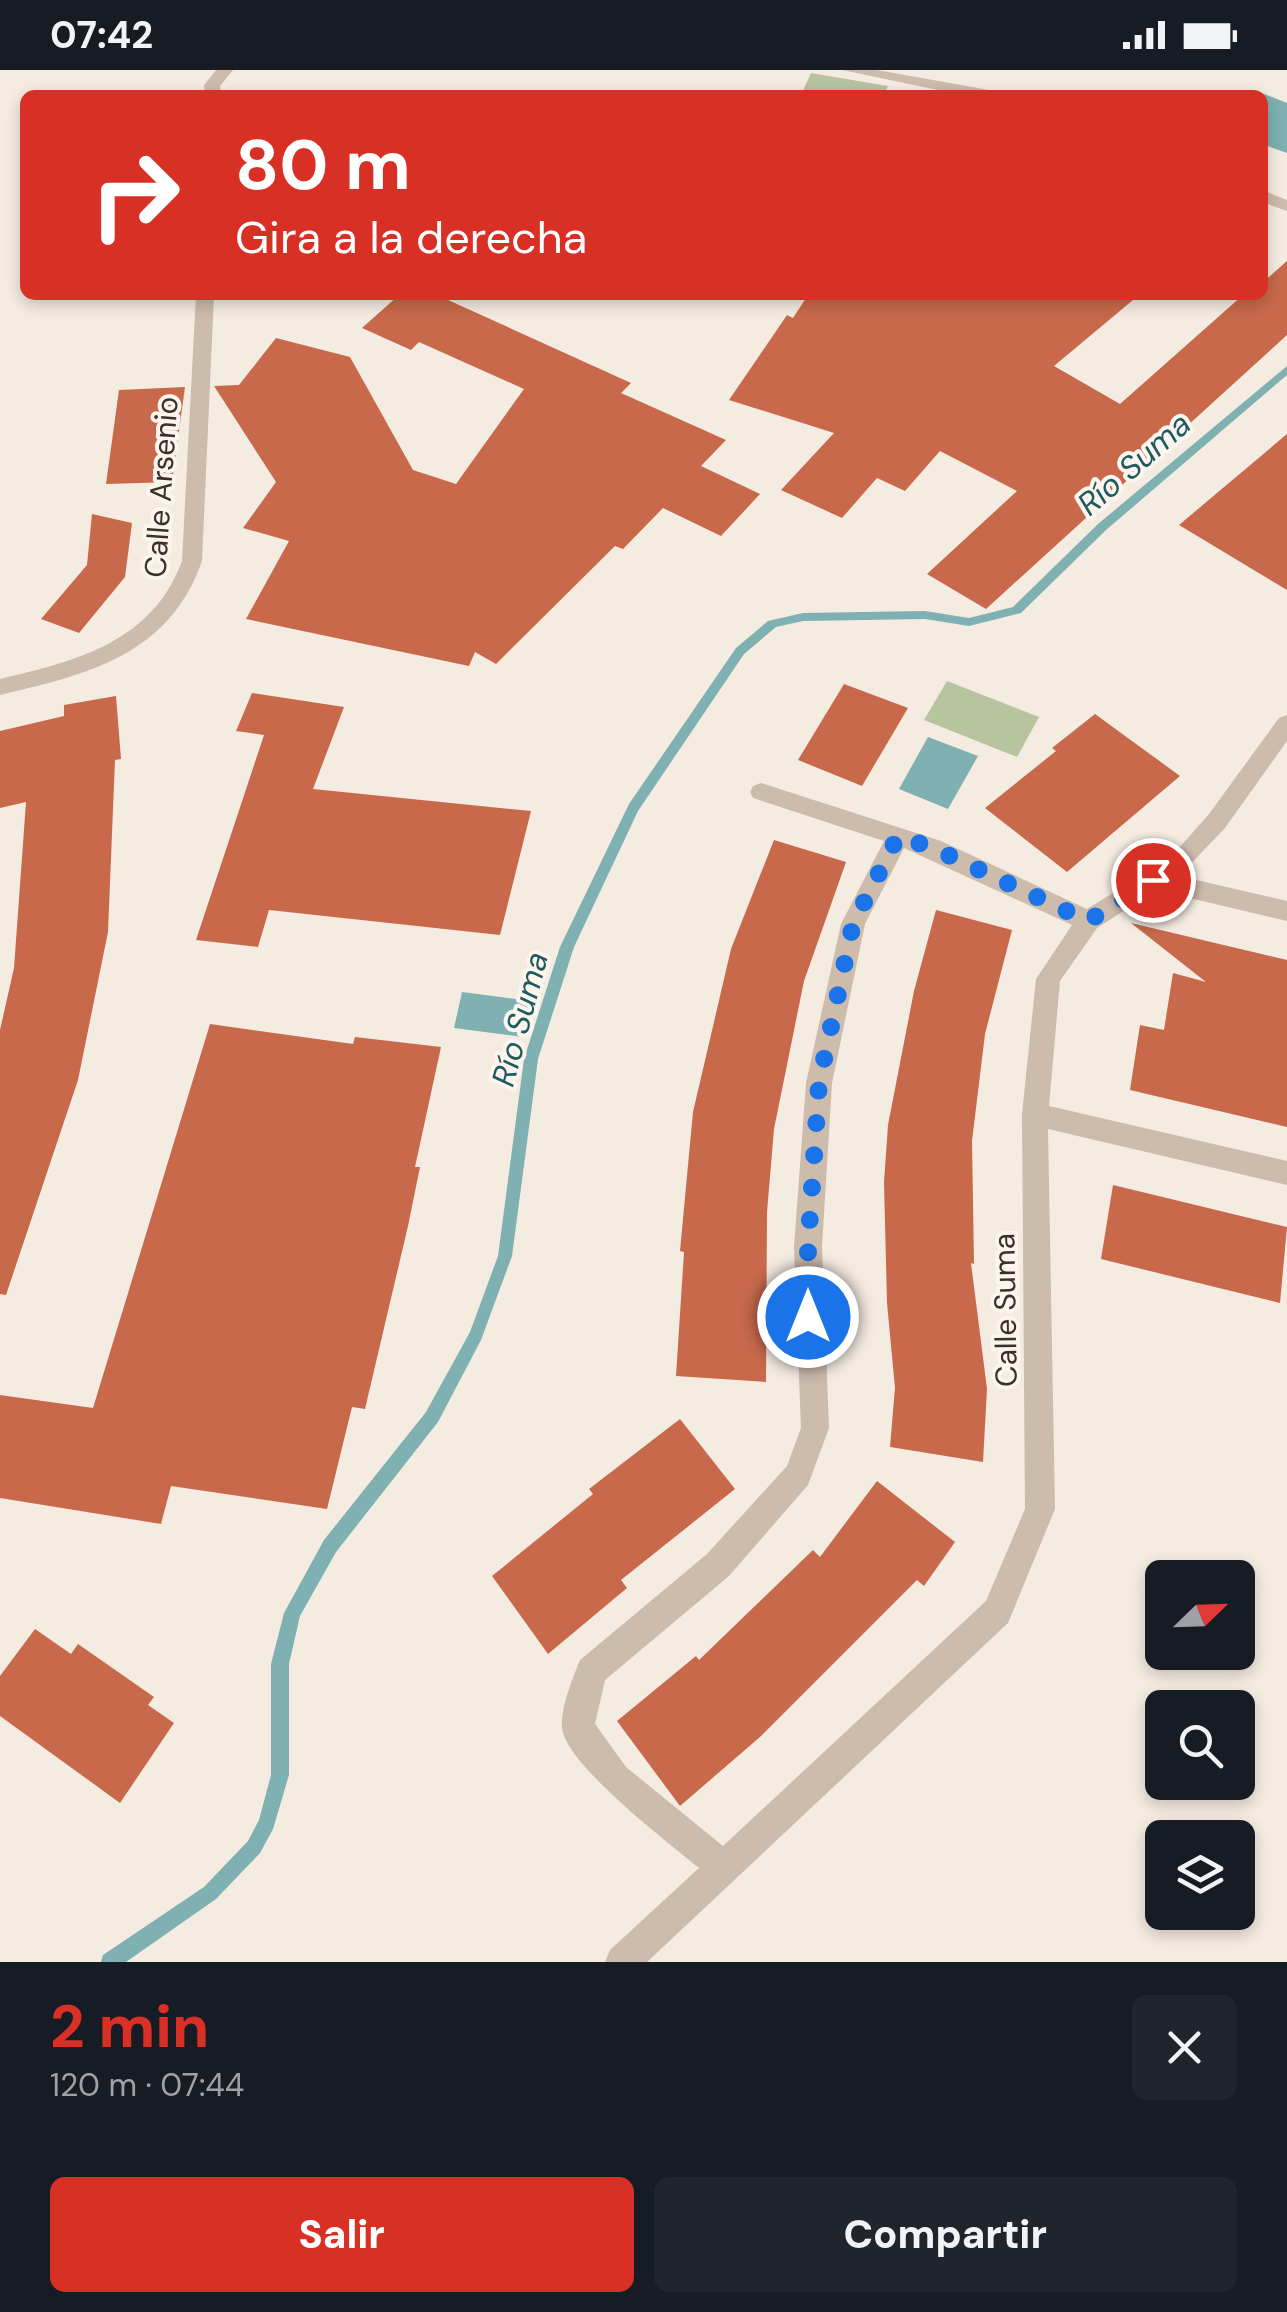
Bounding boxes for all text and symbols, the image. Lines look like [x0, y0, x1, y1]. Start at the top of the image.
text: 07:42 [50, 10, 153, 60]
text: 80 m [235, 120, 411, 211]
icon: right [70, 130, 200, 260]
text: Gira a la derecha [235, 208, 587, 267]
street label: Calle Arsenio [135, 395, 187, 579]
water label: Río Suma [1068, 403, 1200, 525]
pin [1111, 838, 1196, 923]
icon: arrive [1126, 853, 1181, 908]
water label: Río Suma [482, 947, 558, 1091]
street label: Calle Suma [984, 1233, 1026, 1387]
position arrow [756, 1265, 860, 1369]
north arrow [1145, 1560, 1255, 1670]
map controls [1145, 1560, 1255, 1930]
button: search [1145, 1690, 1255, 1800]
button: layers [1145, 1820, 1255, 1930]
text: 2 min [50, 1987, 209, 2066]
button: close [1132, 1995, 1237, 2100]
text: 120 m · 07:44 [50, 2064, 244, 2106]
button: Salir [50, 2177, 634, 2292]
button: Compartir [654, 2177, 1237, 2292]

